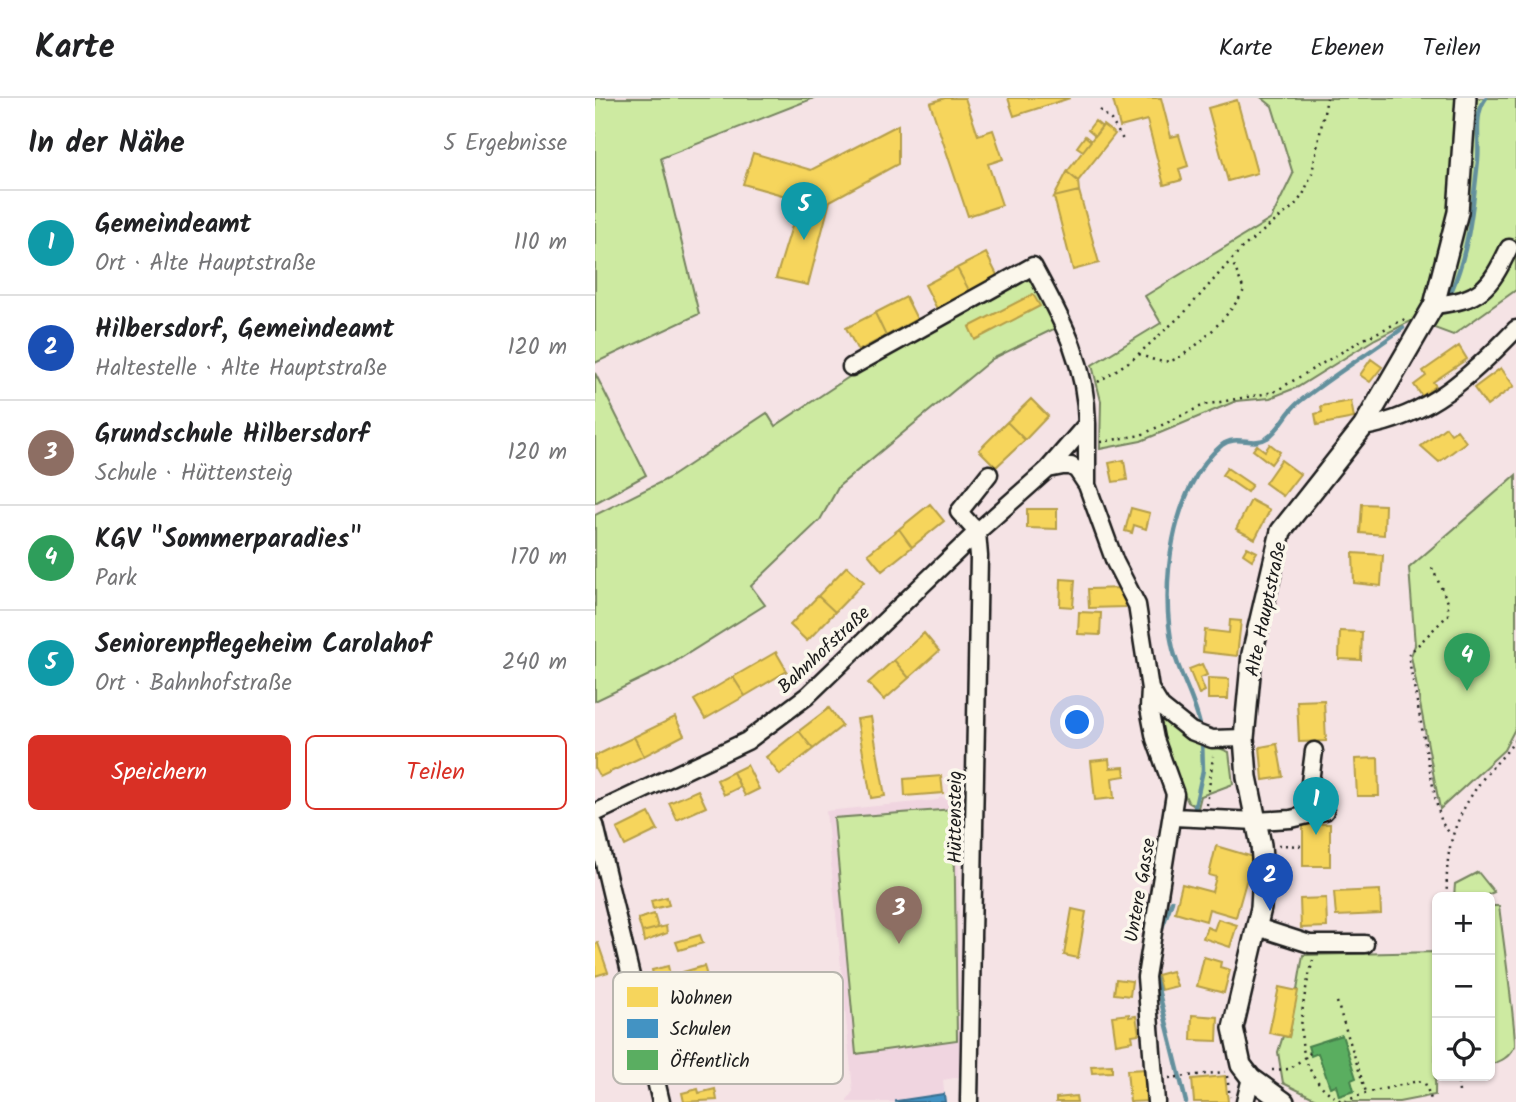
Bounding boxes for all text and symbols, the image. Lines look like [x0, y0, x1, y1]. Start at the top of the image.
text: Karte [35, 22, 115, 75]
text: Karte [1219, 29, 1272, 68]
text: Ebenen [1310, 29, 1384, 68]
text: Teilen [1422, 29, 1481, 68]
text: In der Nähe [28, 120, 185, 168]
text: 5 Ergebnisse [443, 126, 567, 162]
pin: 5 [781, 182, 827, 240]
text: Gemeindeamt [95, 204, 251, 246]
text: 1 [48, 225, 54, 261]
text: 110 m [514, 225, 567, 261]
text: Ort · Alte Hauptstraße [95, 246, 316, 282]
text: Hilbersdorf, Gemeindeamt [95, 309, 394, 351]
text: 2 [44, 330, 58, 366]
text: 120 m [507, 330, 567, 366]
text: Haltestelle · Alte Hauptstraße [95, 351, 387, 387]
text: Grundschule Hilbersdorf [95, 414, 369, 456]
text: 3 [45, 435, 57, 471]
text: 120 m [507, 435, 567, 471]
text: Schule · Hüttensteig [95, 456, 293, 492]
text: KGV "Sommerparadies" [95, 519, 362, 561]
street label: Alte Hauptstraße [1238, 539, 1296, 680]
text: 4 [45, 540, 57, 576]
text: 170 m [510, 540, 567, 576]
text: Park [95, 561, 137, 597]
street label: Bahnhofstraße [771, 599, 878, 702]
text: Seniorenpflegeheim Carolahof [95, 624, 431, 666]
pin: 4 [1444, 633, 1490, 691]
text: 5 [45, 645, 57, 681]
text: 240 m [502, 645, 567, 681]
text: Ort · Bahnhofstraße [95, 666, 292, 702]
your location [1060, 705, 1094, 739]
button: Speichern [28, 735, 291, 810]
button: Teilen [305, 735, 567, 810]
street label: Hüttensteig [941, 771, 971, 863]
pin: 1 [1293, 777, 1339, 835]
street label: Untere Gasse [1117, 836, 1165, 945]
pin: 2 [1247, 853, 1293, 911]
pin: 3 [876, 886, 922, 944]
map controls [1432, 892, 1495, 1081]
button: + [1432, 892, 1495, 955]
button: − [1432, 955, 1495, 1018]
legend [613, 972, 843, 1084]
text: Wohnen [670, 984, 732, 1014]
text: Schulen [670, 1015, 731, 1045]
button: locate [1432, 1018, 1495, 1081]
text: Öffentlich [670, 1047, 750, 1077]

